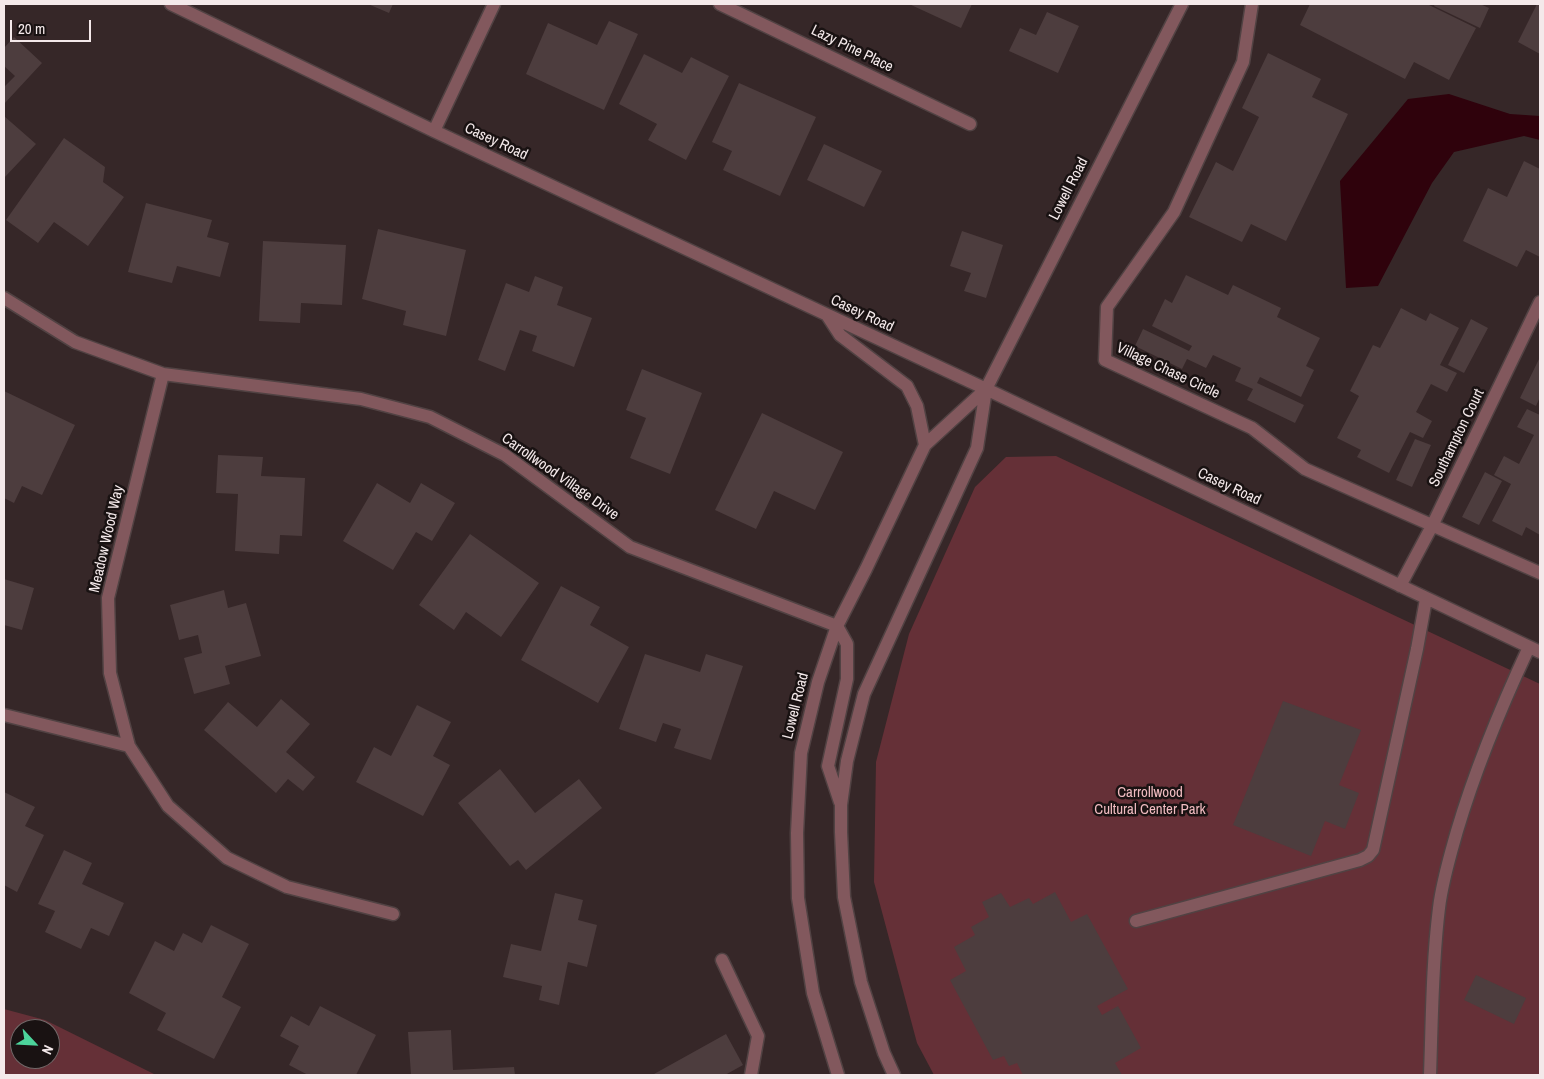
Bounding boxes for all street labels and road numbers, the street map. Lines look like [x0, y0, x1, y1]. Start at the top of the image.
street label: Lazy Pine Place [808, 21, 896, 77]
street label: Casey Road [462, 120, 530, 164]
street label: Lowell Road [1046, 155, 1092, 223]
street label: Casey Road [828, 292, 896, 336]
street label: Village Chase Circle [1113, 339, 1223, 403]
street label: Southampton Court [1426, 386, 1488, 490]
street label: Carrollwood Village Drive [498, 430, 622, 524]
street label: Casey Road [1195, 465, 1263, 509]
street label: Meadow Wood Way [86, 484, 128, 594]
street label: Lowell Road [779, 671, 813, 741]

